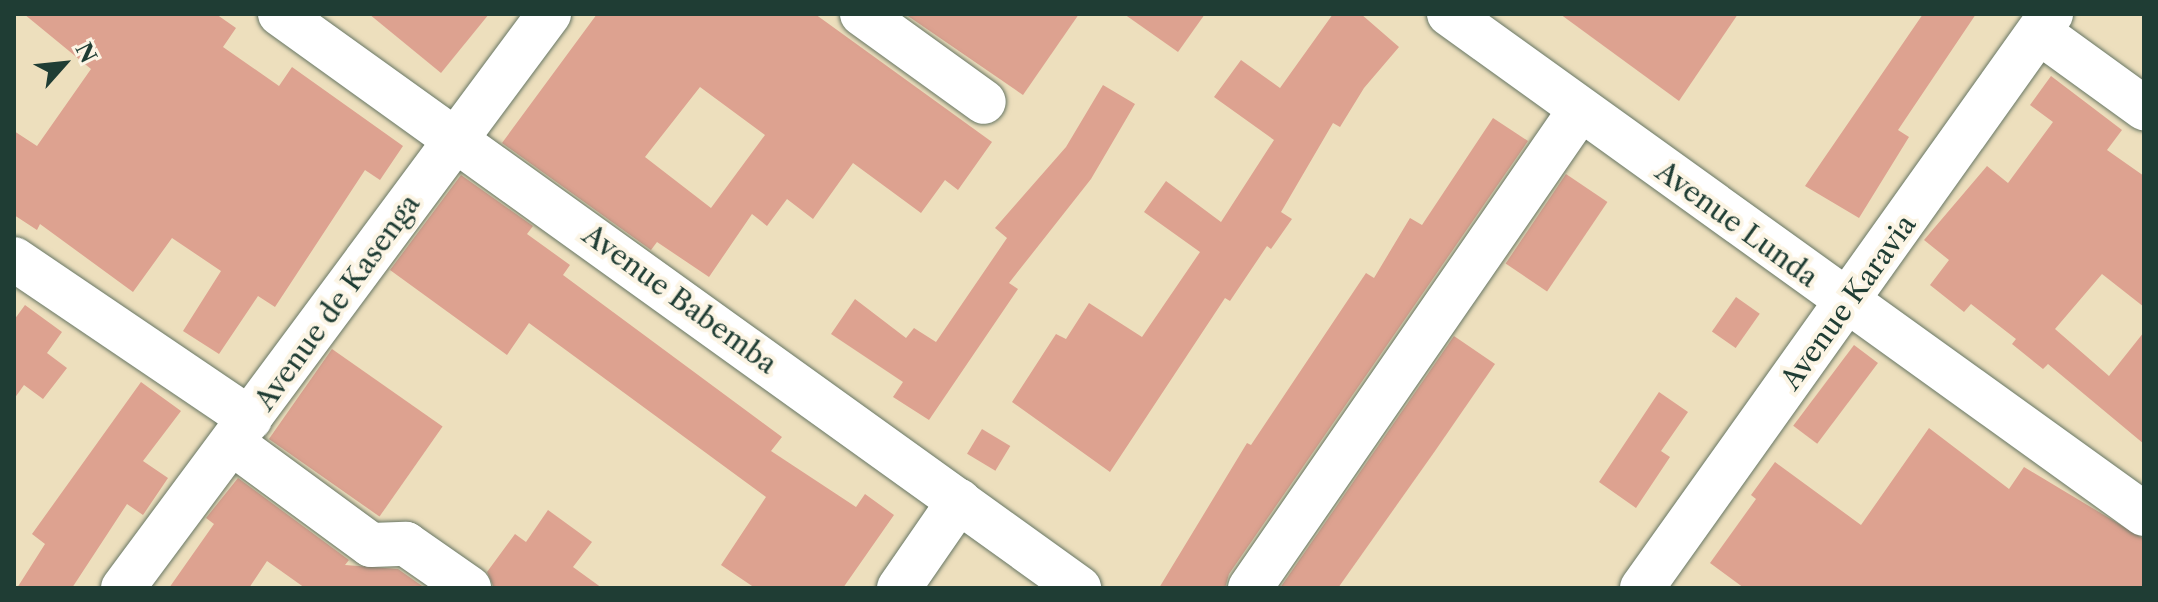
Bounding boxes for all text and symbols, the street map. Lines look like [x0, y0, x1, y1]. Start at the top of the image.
north arrow [24, 24, 104, 104]
text: N [69, 38, 102, 68]
street label: Avenue Lunda [1649, 154, 1825, 294]
street label: Avenue de Kasenga [247, 188, 427, 416]
street label: Avenue Karavia [1773, 208, 1923, 396]
street label: Avenue Babemba [576, 217, 784, 381]

